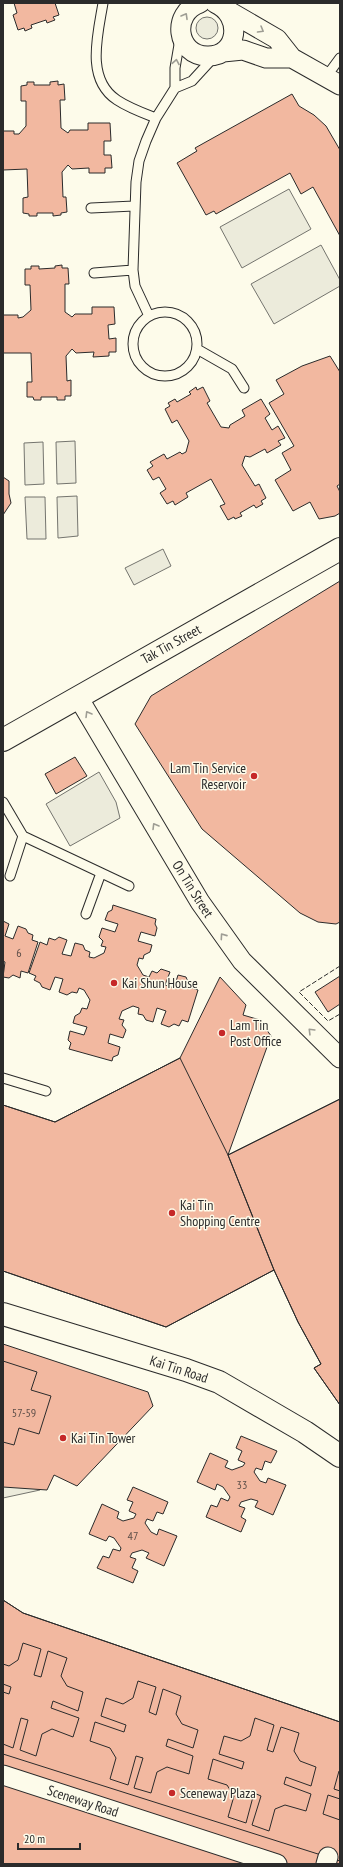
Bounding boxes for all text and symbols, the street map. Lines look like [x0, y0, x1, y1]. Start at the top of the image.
one-way arrow [180, 13, 187, 20]
one-way arrow [257, 25, 264, 32]
one-way arrow [171, 59, 180, 65]
street label: Tak Tin Street [138, 620, 204, 668]
one-way arrow [85, 711, 93, 718]
place label: Lam Tin Service Reservoir [170, 759, 246, 793]
marker: Lam Tin Service Reservoir [249, 771, 259, 781]
one-way arrow [152, 823, 159, 830]
street label: On Tin Street [168, 857, 218, 921]
one-way arrow [221, 933, 228, 940]
house number: 6 [16, 945, 22, 960]
place label: Kai Shun House [122, 974, 198, 992]
marker: Kai Shun House [109, 978, 119, 988]
place label: Lam Tin Post Office [230, 1016, 282, 1050]
marker: Lam Tin Post Office [217, 1028, 227, 1038]
one-way arrow [308, 1028, 316, 1036]
place label: Kai Tin Shopping Centre [180, 1196, 260, 1230]
marker: Kai Tin Shopping Centre [167, 1208, 177, 1218]
street label: Kai Tin Road [148, 1351, 210, 1387]
house number: 57-59 [12, 1405, 36, 1420]
place label: Kai Tin Tower [71, 1429, 136, 1447]
marker: Kai Tin Tower [58, 1433, 68, 1443]
house number: 33 [237, 1477, 247, 1492]
house number: 47 [128, 1528, 138, 1543]
street label: Sceneway Road [45, 1781, 121, 1821]
place label: Sceneway Plaza [180, 1784, 256, 1802]
marker: Sceneway Plaza [167, 1788, 177, 1798]
scale bar [18, 1825, 80, 1851]
text: 20 m [24, 1831, 45, 1846]

